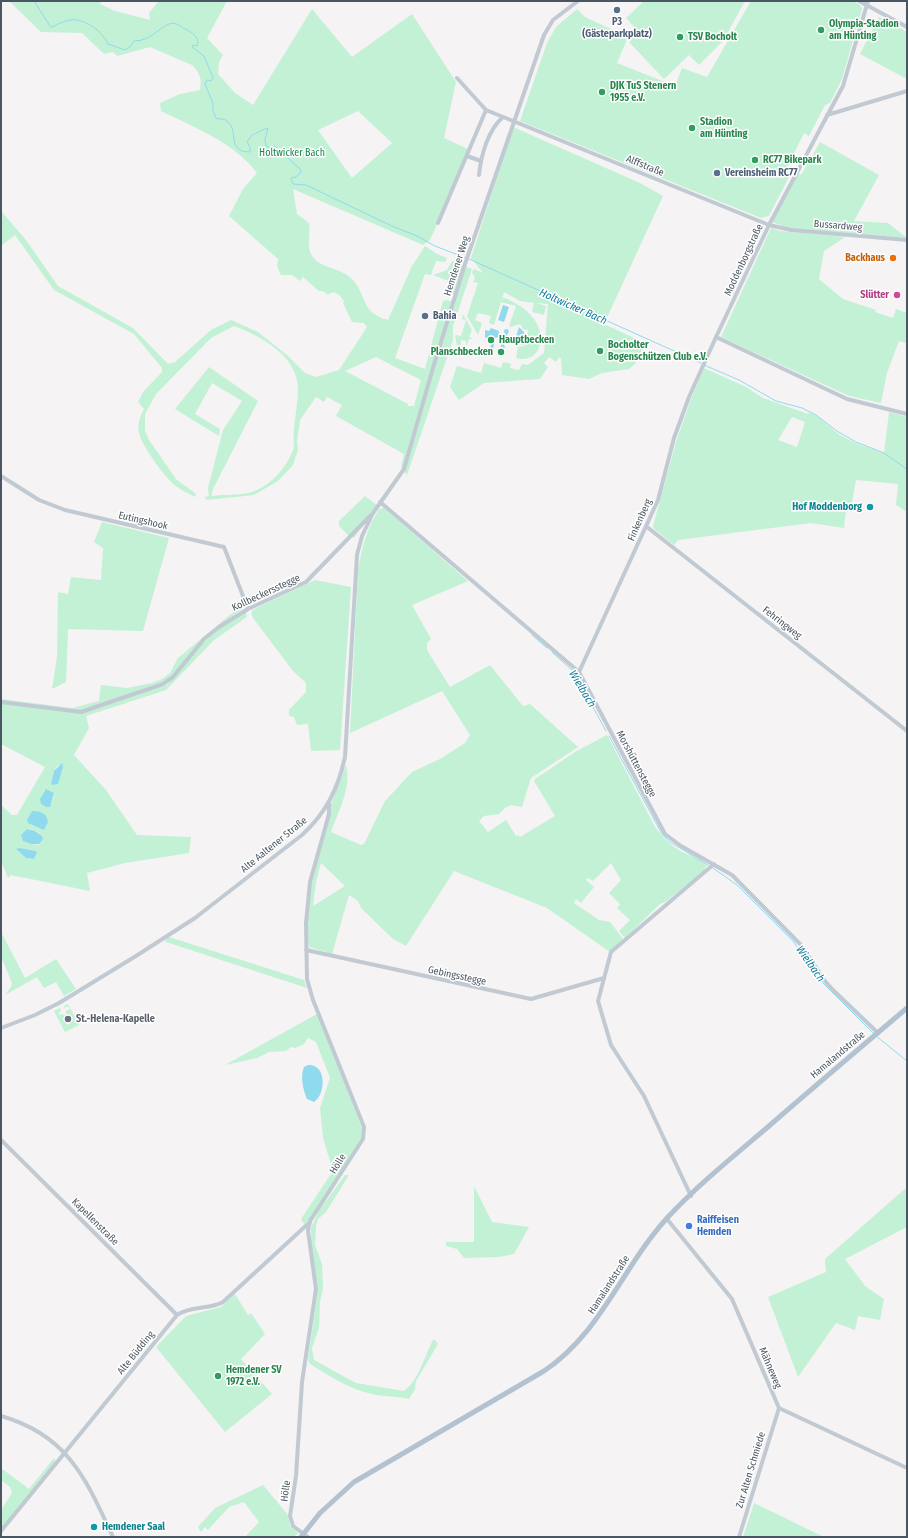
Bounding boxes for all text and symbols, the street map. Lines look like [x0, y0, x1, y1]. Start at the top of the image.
marker: P3 (Gästeparkplatz) [612, 5, 622, 15]
place label: P3 (Gästeparkplatz) [582, 16, 652, 40]
place label: Olympia-Stadion am Hünting [829, 18, 899, 42]
marker: Olympia-Stadion am Hünting [816, 25, 826, 35]
place label: TSV Bocholt [688, 31, 737, 43]
marker: TSV Bocholt [675, 32, 685, 42]
place label: DJK TuS Stenern 1955 e.V. [610, 80, 676, 104]
marker: DJK TuS Stenern 1955 e.V. [597, 87, 607, 97]
place label: Stadion am Hünting [700, 116, 747, 140]
marker: Stadion am Hünting [687, 123, 697, 133]
park label: Holtwicker Bach [259, 147, 325, 159]
street label: Alffstraße [624, 153, 666, 179]
place label: RC77 Bikepark [763, 154, 822, 166]
marker: RC77 Bikepark [750, 155, 760, 165]
place label: Vereinsheim RC77 [725, 167, 798, 179]
marker: Vereinsheim RC77 [712, 168, 722, 178]
street label: Bussardweg [813, 218, 863, 234]
street label: Moddenborgstraße [722, 222, 766, 298]
street label: Hemdener Weg [442, 235, 472, 297]
place label: Backhaus [845, 252, 885, 264]
marker: Backhaus [888, 253, 898, 263]
water label: Holtwicker Bach [537, 286, 609, 328]
place label: Slütter [860, 289, 889, 301]
marker: Slütter [892, 290, 902, 300]
place label: Bahia [433, 310, 456, 322]
marker: Bahia [420, 311, 430, 321]
place label: Hauptbecken [499, 334, 554, 346]
marker: Hauptbecken [486, 335, 496, 345]
place label: Bocholter Bogenschützen Club e.V. [608, 339, 708, 362]
place label: Planschbecken [431, 346, 493, 358]
marker: Bocholter Bogenschützen Club e.V. [595, 346, 605, 356]
marker: Planschbecken [496, 347, 506, 357]
street label: Finkenberg [625, 497, 655, 543]
place label: Hof Moddenborg [792, 501, 862, 513]
marker: Hof Moddenborg [865, 502, 875, 512]
street label: Eutingshook [117, 510, 169, 532]
street label: Kollbeckersstegge [230, 572, 302, 614]
street label: Fehringweg [760, 604, 804, 642]
water label: Wielbach [566, 668, 598, 710]
street label: Morshüttenstegge [613, 729, 659, 799]
street label: Alte Aaltener Straße [238, 815, 310, 875]
water label: Wielbach [793, 943, 827, 985]
street label: Gebingsstegge [427, 964, 487, 988]
place label: St.-Helena-Kapelle [76, 1013, 155, 1025]
marker: St.-Helena-Kapelle [63, 1014, 73, 1024]
street label: Hamalandstraße [808, 1029, 868, 1081]
street label: Hölle [327, 1152, 349, 1176]
street label: Kapellenstraße [69, 1196, 121, 1248]
place label: Raiffeisen Hemden [697, 1214, 739, 1238]
marker: Raiffeisen Hemden [684, 1221, 694, 1231]
street label: Hamalandstraße [586, 1253, 632, 1317]
street label: Alte Büdding [115, 1329, 157, 1377]
street label: Mähneweg [756, 1346, 784, 1390]
place label: Hemdener SV 1972 e.V. [226, 1364, 282, 1388]
marker: Hemdener SV 1972 e.V. [213, 1371, 223, 1381]
street label: Zur Alten Schmiede [734, 1430, 768, 1510]
street label: Hölle [279, 1480, 293, 1502]
place label: Hemdener Saal [102, 1521, 165, 1533]
marker: Hemdener Saal [89, 1522, 99, 1532]

